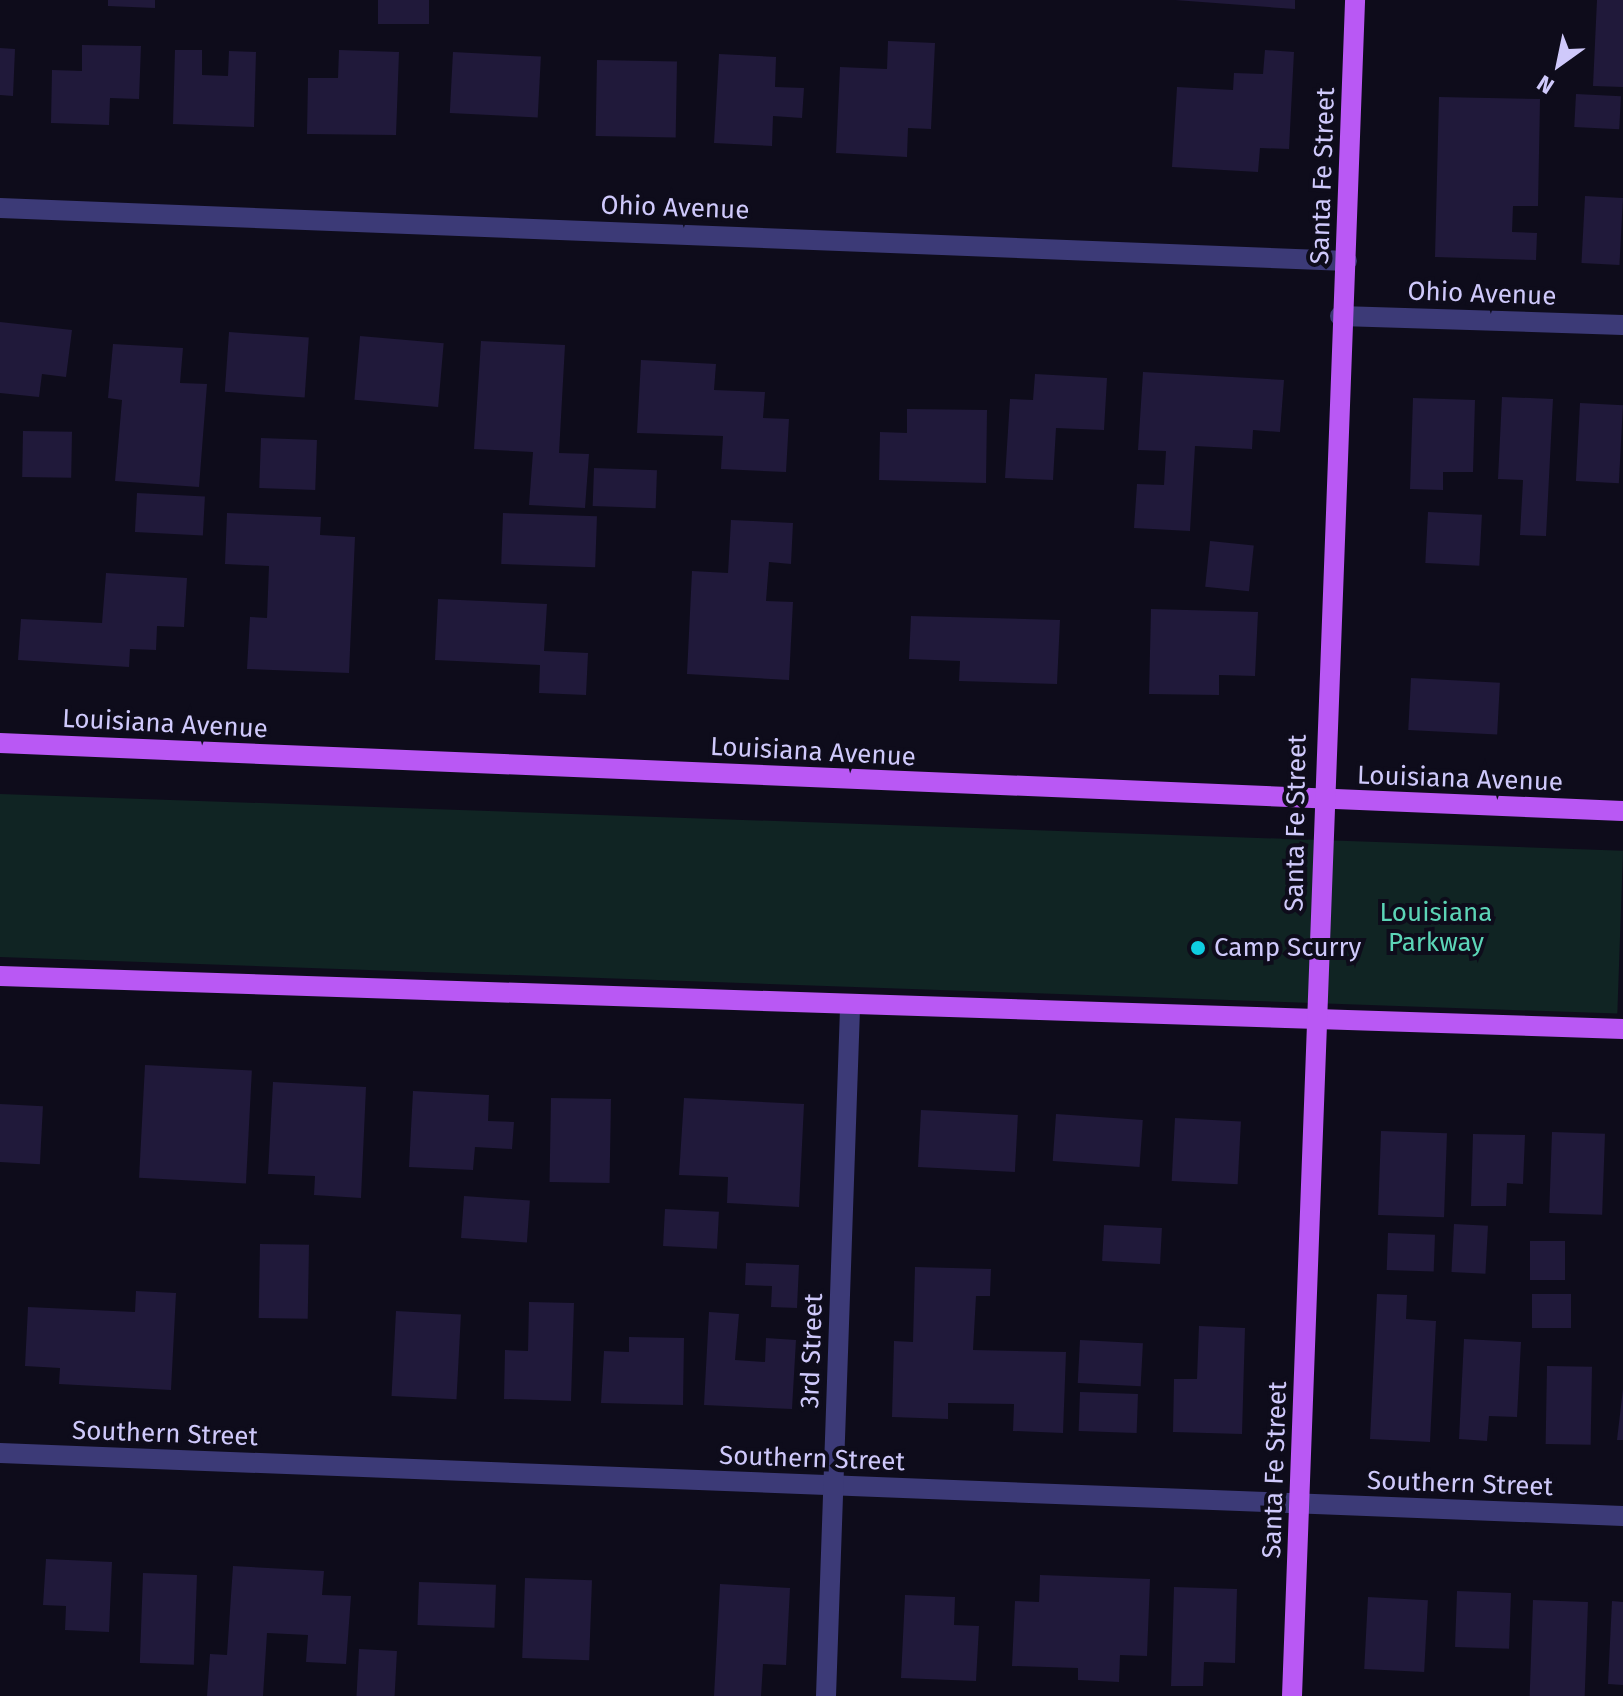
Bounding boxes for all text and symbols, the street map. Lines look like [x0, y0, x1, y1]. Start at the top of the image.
north arrow [1519, 24, 1599, 104]
text: N [1532, 69, 1559, 100]
street label: Santa Fe Street [1304, 87, 1342, 265]
street label: Ohio Avenue [600, 190, 750, 226]
street label: Ohio Avenue [1407, 276, 1557, 312]
street label: Louisiana Avenue [61, 703, 269, 745]
street label: Louisiana Avenue [709, 731, 917, 773]
street label: Santa Fe Street [1279, 734, 1313, 912]
street label: Louisiana Avenue [1356, 760, 1564, 798]
park label: Louisiana Parkway [1380, 897, 1492, 958]
place label: Camp Scurry [1214, 932, 1361, 964]
marker: Camp Scurry [1189, 939, 1207, 957]
street label: 3rd Street [794, 1293, 830, 1409]
street label: Santa Fe Street [1256, 1381, 1294, 1559]
street label: Southern Street [72, 1415, 258, 1453]
street label: Southern Street [719, 1440, 905, 1478]
street label: Southern Street [1367, 1465, 1553, 1503]

